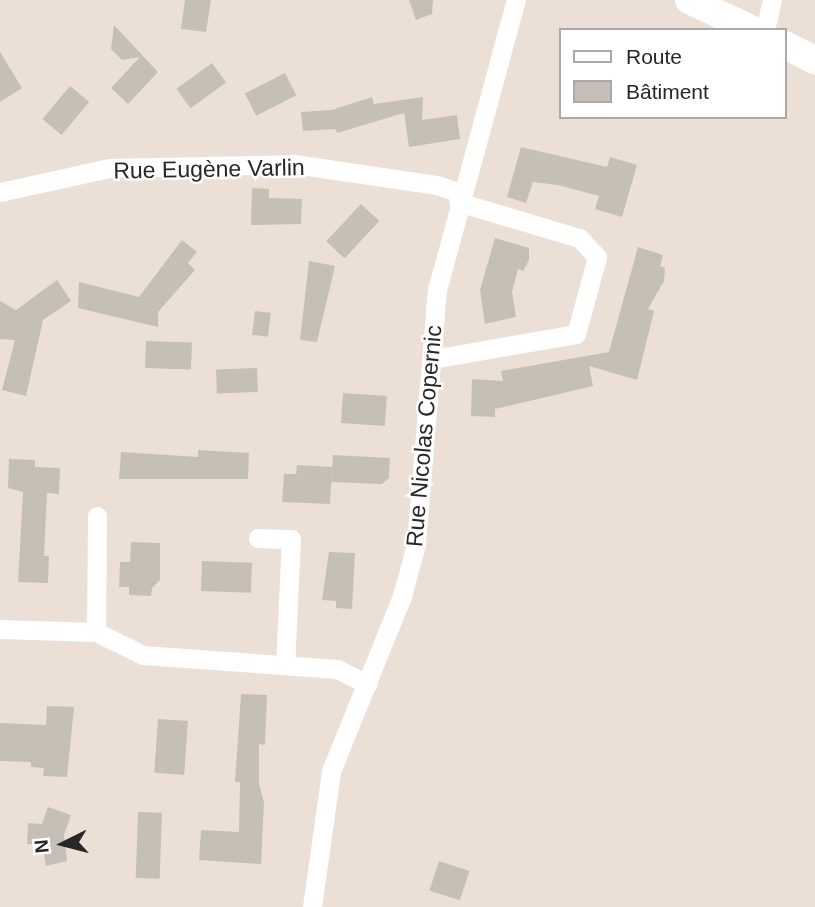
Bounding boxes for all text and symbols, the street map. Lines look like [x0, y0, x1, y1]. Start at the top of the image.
legend [560, 28, 787, 119]
text: Route [626, 45, 682, 68]
text: Bâtiment [626, 80, 709, 103]
street label: Rue Eugène Varlin [113, 154, 305, 184]
street label: Rue Nicolas Copernic [401, 324, 447, 548]
north arrow [28, 809, 98, 879]
text: N [30, 838, 53, 854]

